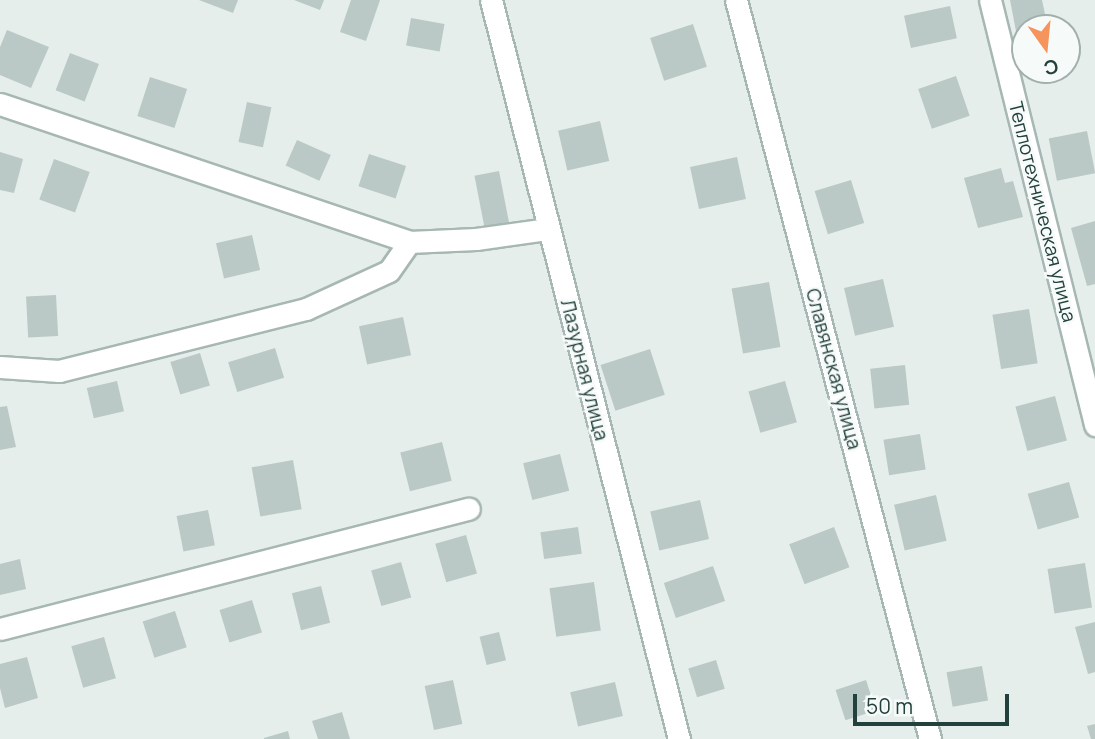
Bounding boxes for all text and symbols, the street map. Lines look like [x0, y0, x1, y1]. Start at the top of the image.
north arrow [1011, 14, 1081, 84]
text: С [1041, 53, 1061, 82]
street label: Теплотехническая улица [1004, 100, 1080, 324]
street label: Славянская улица [801, 286, 865, 452]
street label: Лазурная улица [555, 297, 613, 443]
scale bar [857, 680, 1013, 724]
text: 50 m [866, 692, 913, 720]

